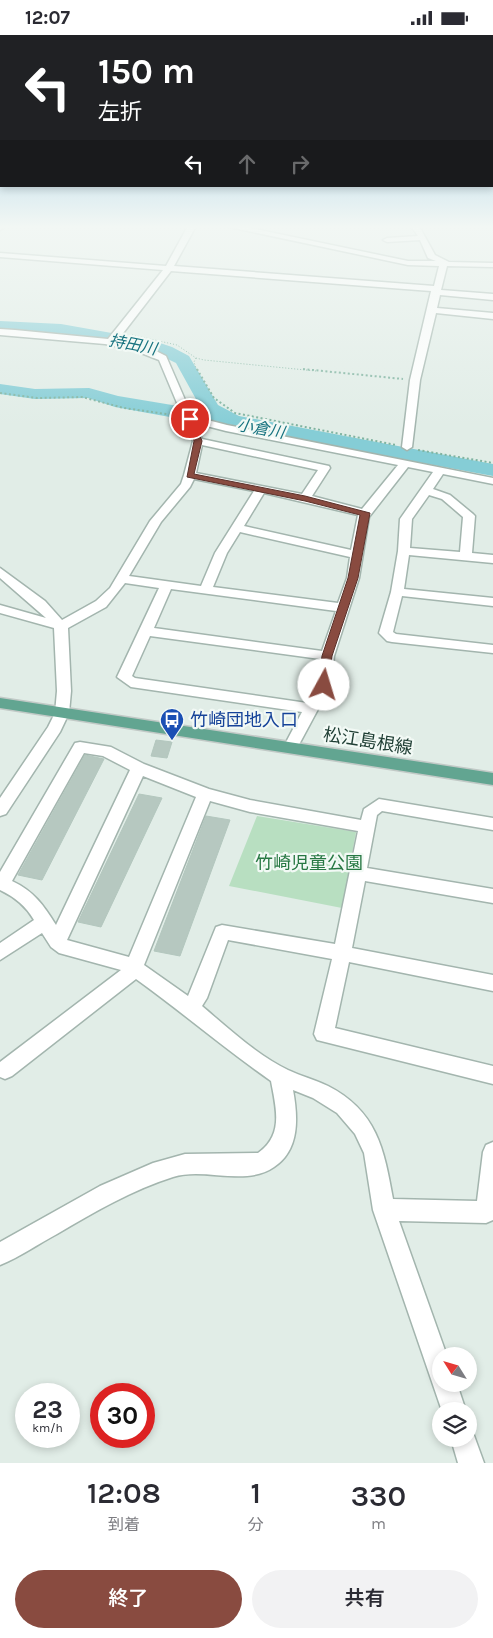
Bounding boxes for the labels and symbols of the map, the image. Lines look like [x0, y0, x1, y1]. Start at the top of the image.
water label: 持田川 [108, 331, 160, 359]
pin [169, 398, 211, 440]
water label: 小倉川 [236, 415, 288, 442]
position arrow [297, 658, 349, 710]
bus stop icon: 竹崎団地入口 [159, 707, 185, 741]
place label: 竹崎団地入口 [190, 709, 298, 731]
street label: 松江島根線 [322, 723, 414, 759]
park label: 竹崎児童公園 [255, 852, 363, 874]
north arrow [432, 1347, 478, 1393]
speed limit sign: 30 [90, 1383, 155, 1448]

